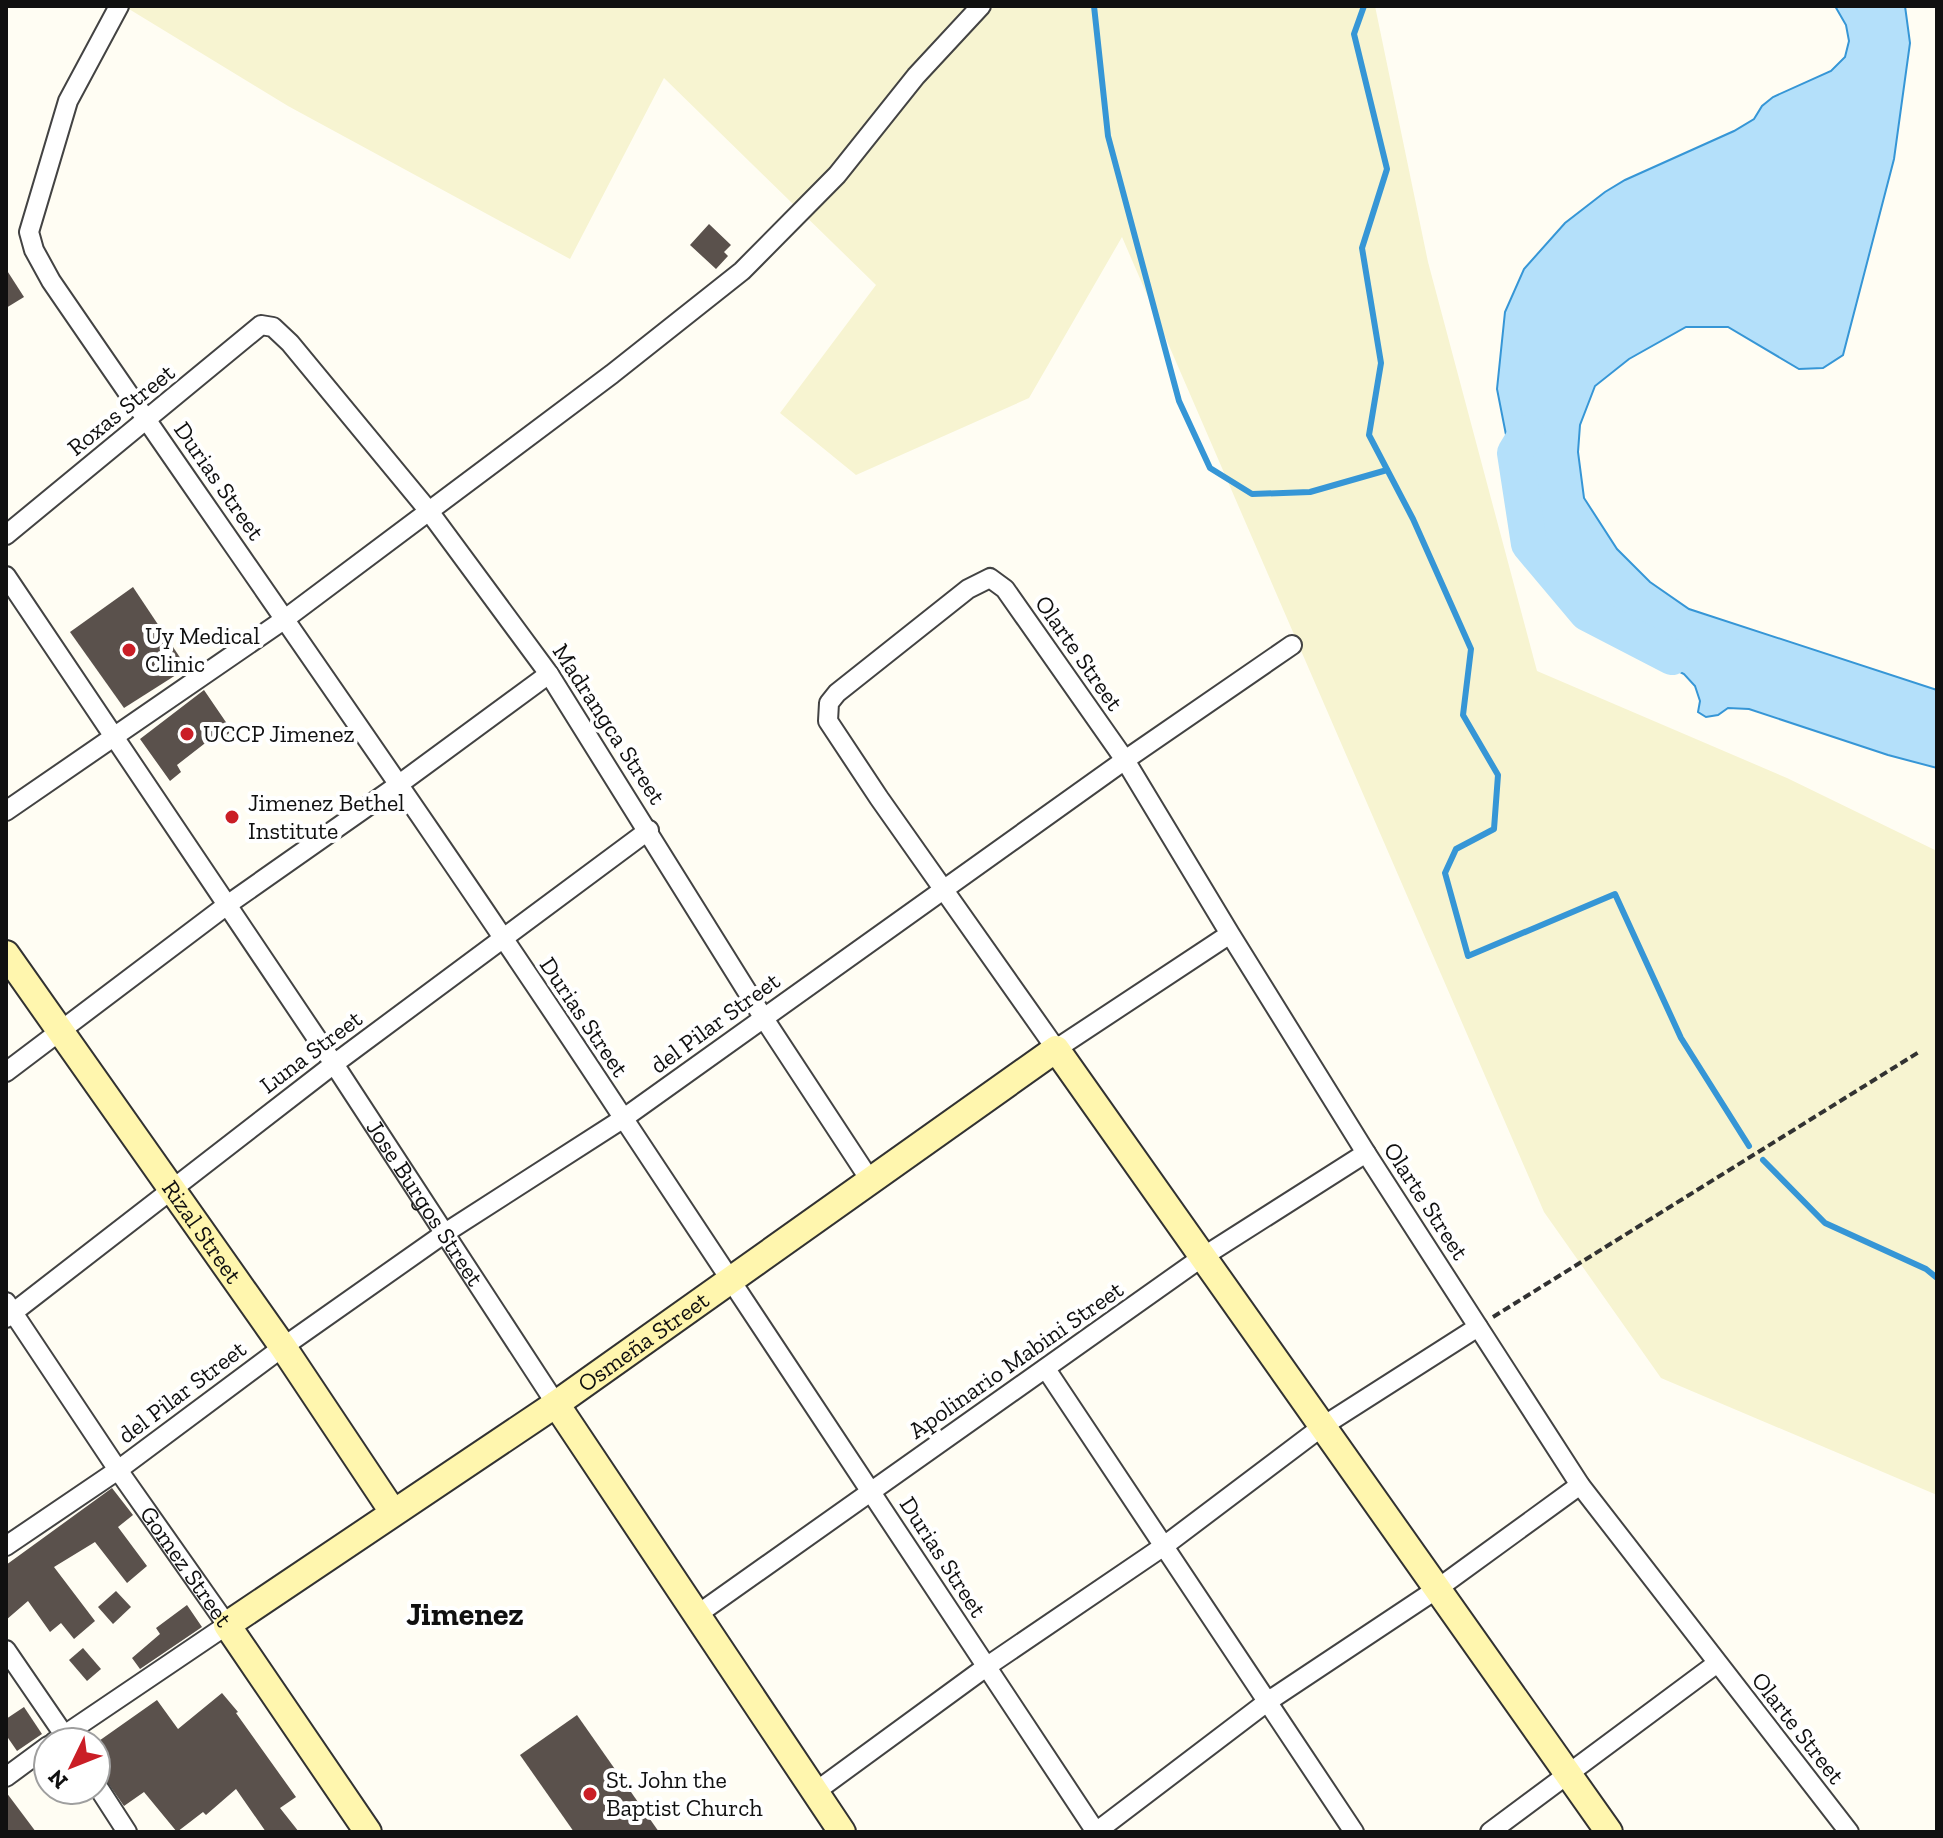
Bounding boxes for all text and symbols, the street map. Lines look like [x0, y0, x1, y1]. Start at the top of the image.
street label: Roxas Street [61, 358, 180, 462]
street label: Durias Street [168, 416, 271, 546]
street label: Olarte Street [1029, 589, 1130, 716]
place label: Uy Medical Clinic [145, 621, 260, 678]
street label: Madrangca Street [547, 638, 672, 810]
marker: Uy Medical Clinic [120, 641, 138, 659]
place label: UCCP Jimenez [203, 719, 355, 748]
marker: UCCP Jimenez [178, 725, 196, 743]
place label: Jimenez Bethel Institute [248, 788, 405, 845]
marker: Jimenez Bethel Institute [223, 808, 241, 826]
street label: Durias Street [534, 951, 635, 1082]
street label: del Pilar Street [644, 966, 785, 1079]
street label: Luna Street [254, 1004, 368, 1099]
street label: Jose Burgos Street [360, 1114, 490, 1291]
street label: Olarte Street [1378, 1137, 1475, 1265]
street label: Rizal Street [156, 1174, 249, 1289]
street label: Apolinario Mabini Street [903, 1274, 1129, 1445]
street label: Osmeña Street [572, 1285, 714, 1398]
street label: del Pilar Street [112, 1334, 252, 1449]
street label: Durias Street [894, 1491, 993, 1623]
street label: Gomez Street [134, 1500, 239, 1632]
district label: Jimenez [406, 1595, 524, 1633]
street label: Olarte Street [1746, 1666, 1851, 1790]
north arrow [32, 1726, 112, 1806]
text: N [42, 1764, 73, 1795]
place label: St. John the Baptist Church [606, 1765, 763, 1822]
marker: St. John the Baptist Church [581, 1785, 599, 1803]

